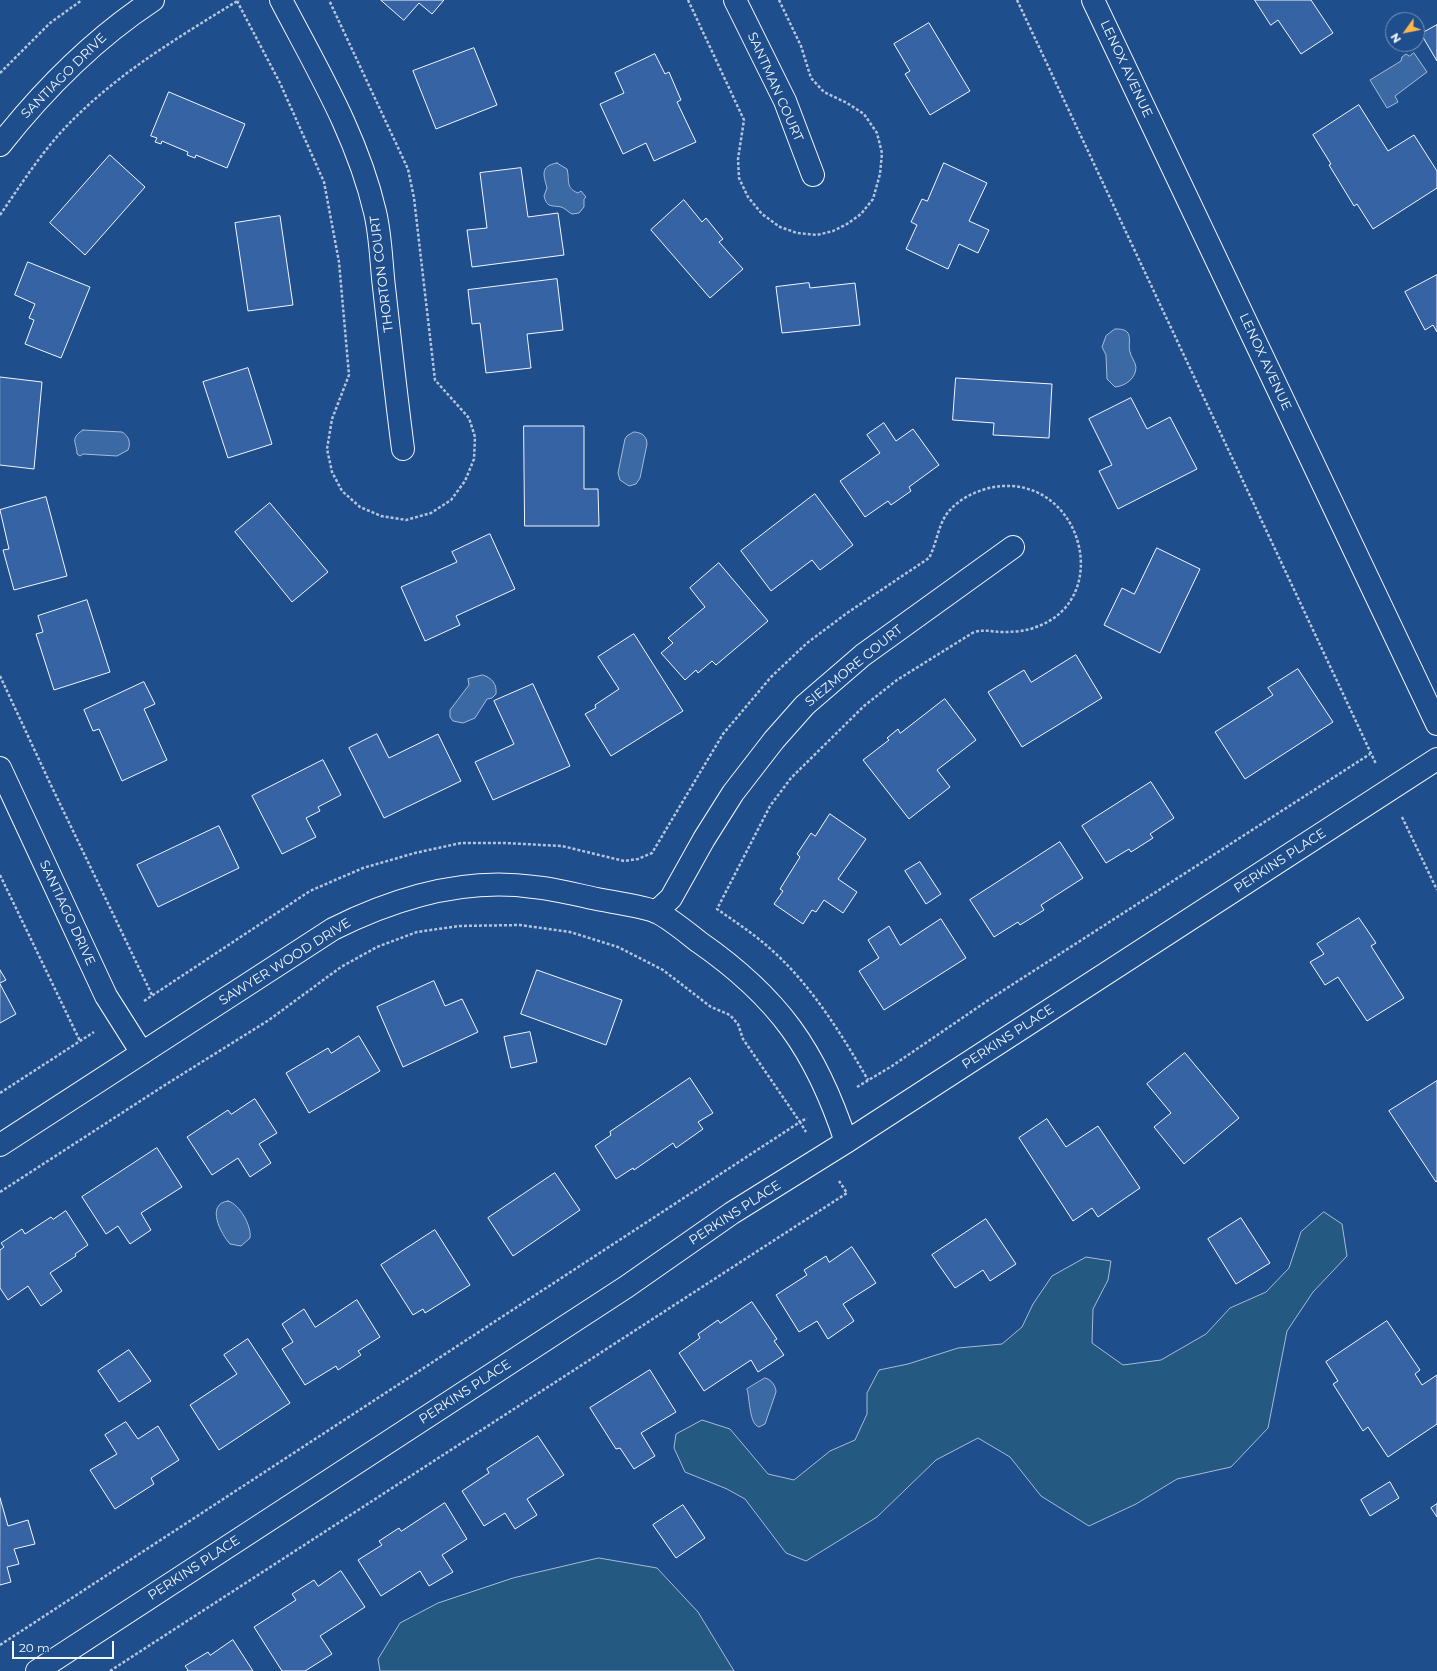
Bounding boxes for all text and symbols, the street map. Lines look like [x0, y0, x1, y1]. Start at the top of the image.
north arrow [1385, 12, 1425, 52]
street label: LENOX AVENUE [1097, 18, 1155, 120]
street label: SANTIAGO DRIVE [18, 30, 110, 122]
street label: SANTMAN COURT [744, 30, 806, 144]
text: N [1387, 30, 1404, 46]
street label: THORTON COURT [367, 215, 397, 333]
street label: LENOX AVENUE [1236, 311, 1294, 413]
street label: SIEZMORE COURT [802, 622, 906, 710]
street label: PERKINS PLACE [1231, 825, 1329, 897]
street label: SANTIAGO DRIVE [36, 858, 98, 968]
street label: SAWYER WOOD DRIVE [216, 915, 354, 1009]
street label: PERKINS PLACE [959, 1001, 1057, 1073]
street label: PERKINS PLACE [686, 1177, 784, 1249]
street label: PERKINS PLACE [416, 1356, 514, 1428]
street label: PERKINS PLACE [145, 1532, 243, 1604]
scale bar [14, 1633, 116, 1659]
text: 20 m [19, 1640, 50, 1655]

